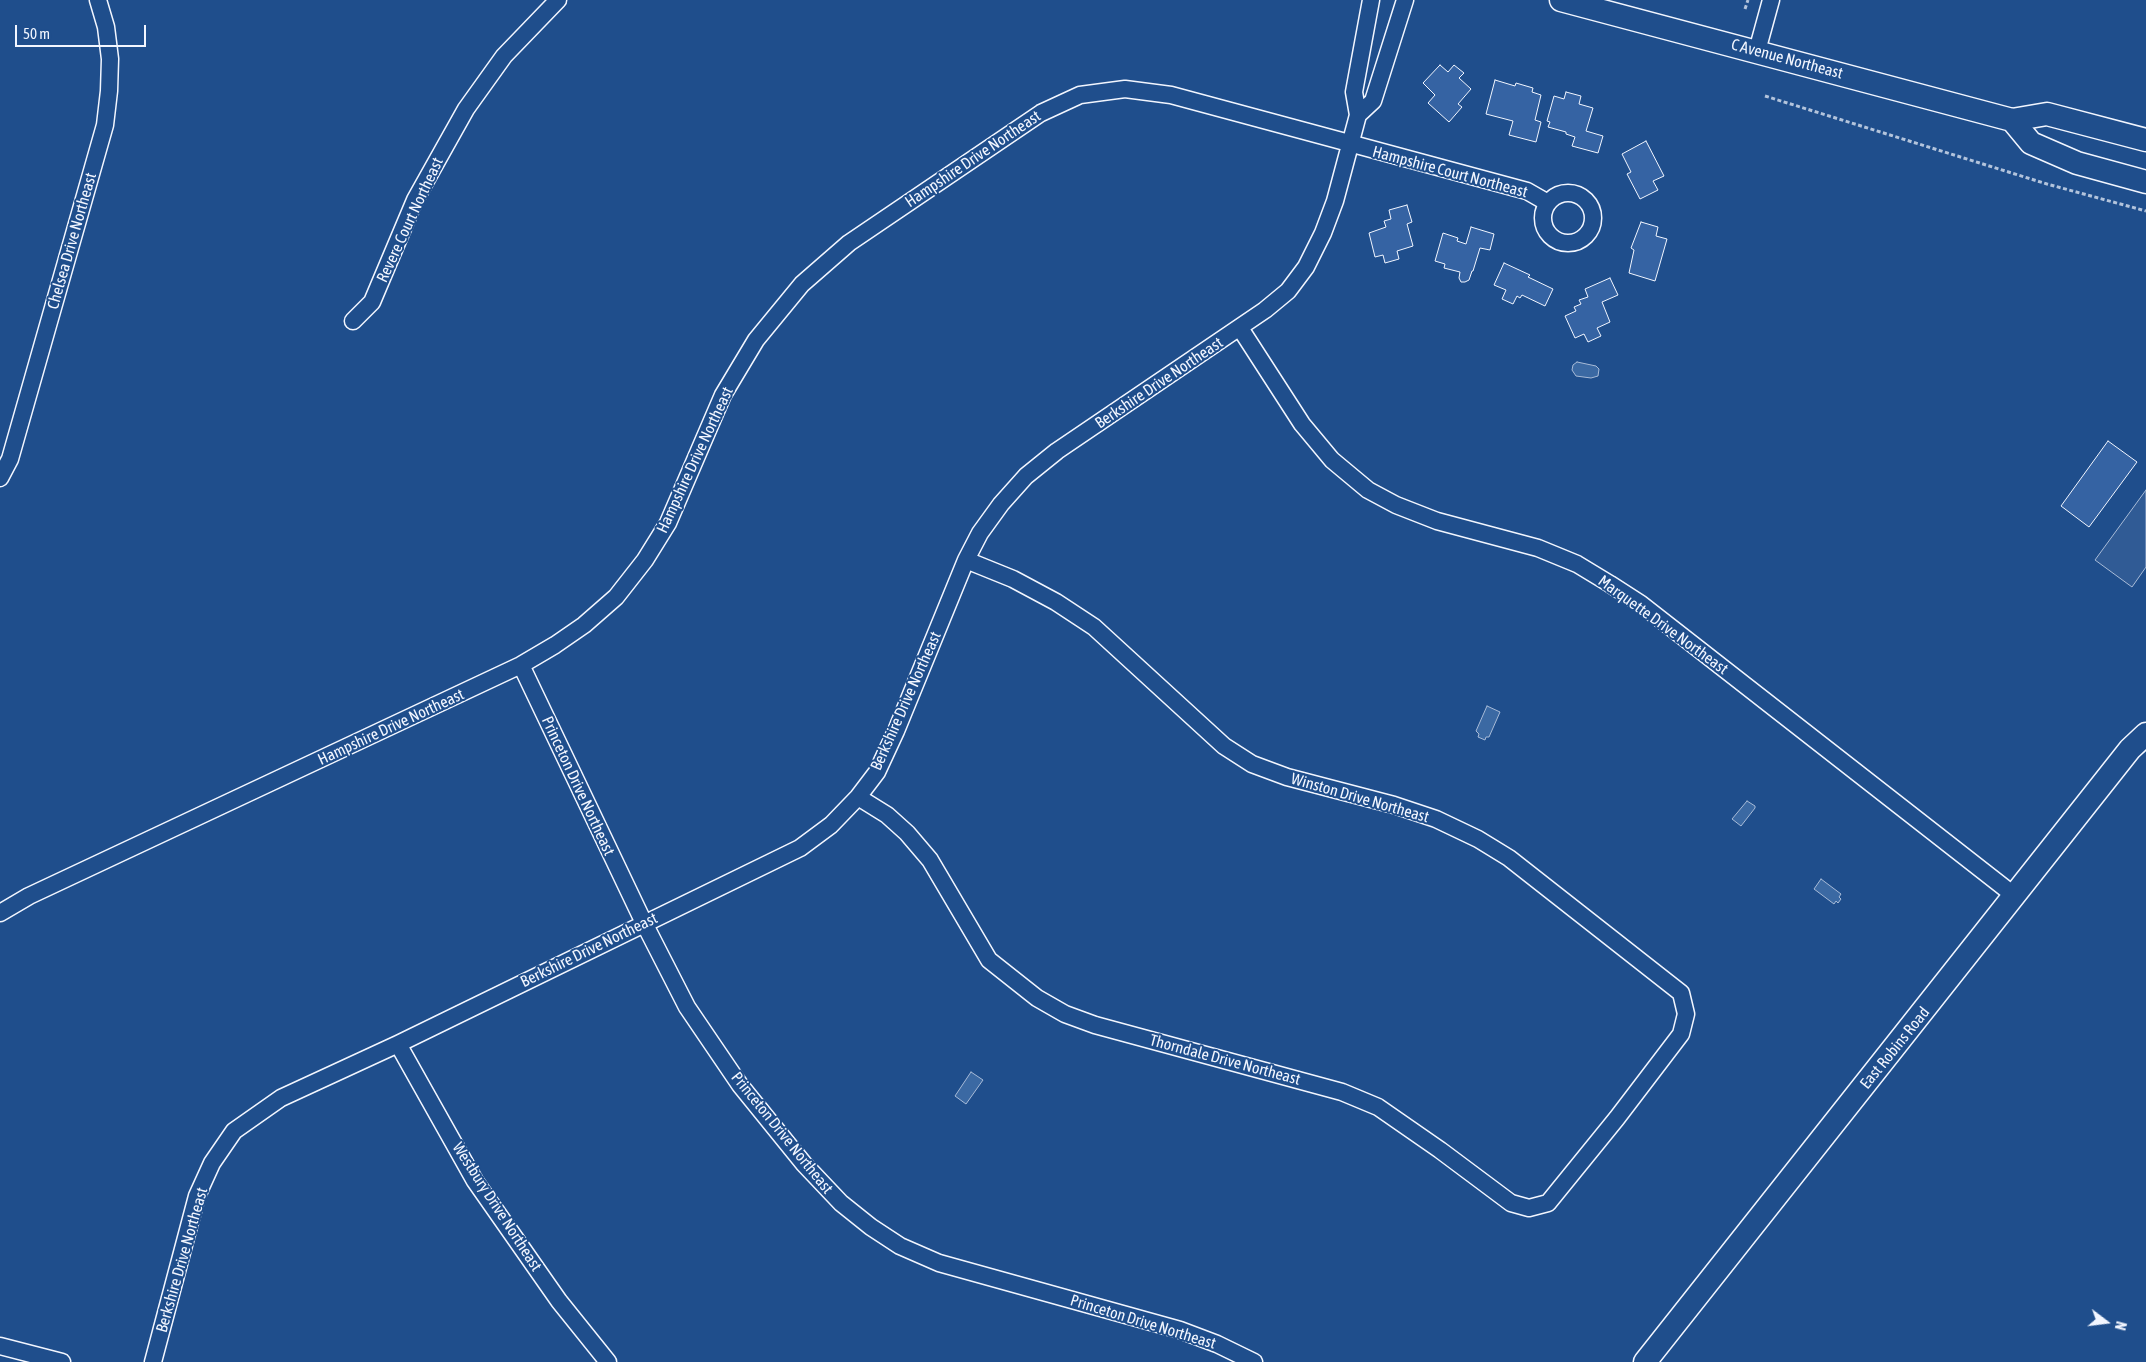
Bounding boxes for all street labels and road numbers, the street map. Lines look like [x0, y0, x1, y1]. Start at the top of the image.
street label: C Avenue Northeast [1729, 35, 1845, 83]
street label: Hampshire Drive Northeast [902, 107, 1044, 211]
street label: Hampshire Court Northeast [1370, 142, 1530, 202]
street label: Revere Court Northeast [373, 154, 447, 286]
street label: Chelsea Drive Northeast [43, 171, 101, 311]
street label: Berkshire Drive Northeast [1091, 333, 1227, 433]
street label: Hampshire Drive Northeast [653, 384, 737, 536]
street label: Marquette Drive Northeast [1594, 571, 1732, 679]
street label: Berkshire Drive Northeast [867, 629, 945, 773]
street label: Hampshire Drive Northeast [315, 685, 467, 769]
street label: Princeton Drive Northeast [537, 713, 619, 859]
street label: Winston Drive Northeast [1289, 769, 1431, 827]
street label: Berkshire Drive Northeast [517, 909, 661, 991]
street label: East Robins Road [1856, 1003, 1934, 1093]
street label: Thorndale Drive Northeast [1148, 1031, 1302, 1089]
street label: Princeton Drive Northeast [727, 1068, 837, 1198]
street label: Westbury Drive Northeast [448, 1139, 546, 1275]
street label: Berkshire Drive Northeast [152, 1185, 212, 1335]
street label: Princeton Drive Northeast [1068, 1291, 1218, 1353]

